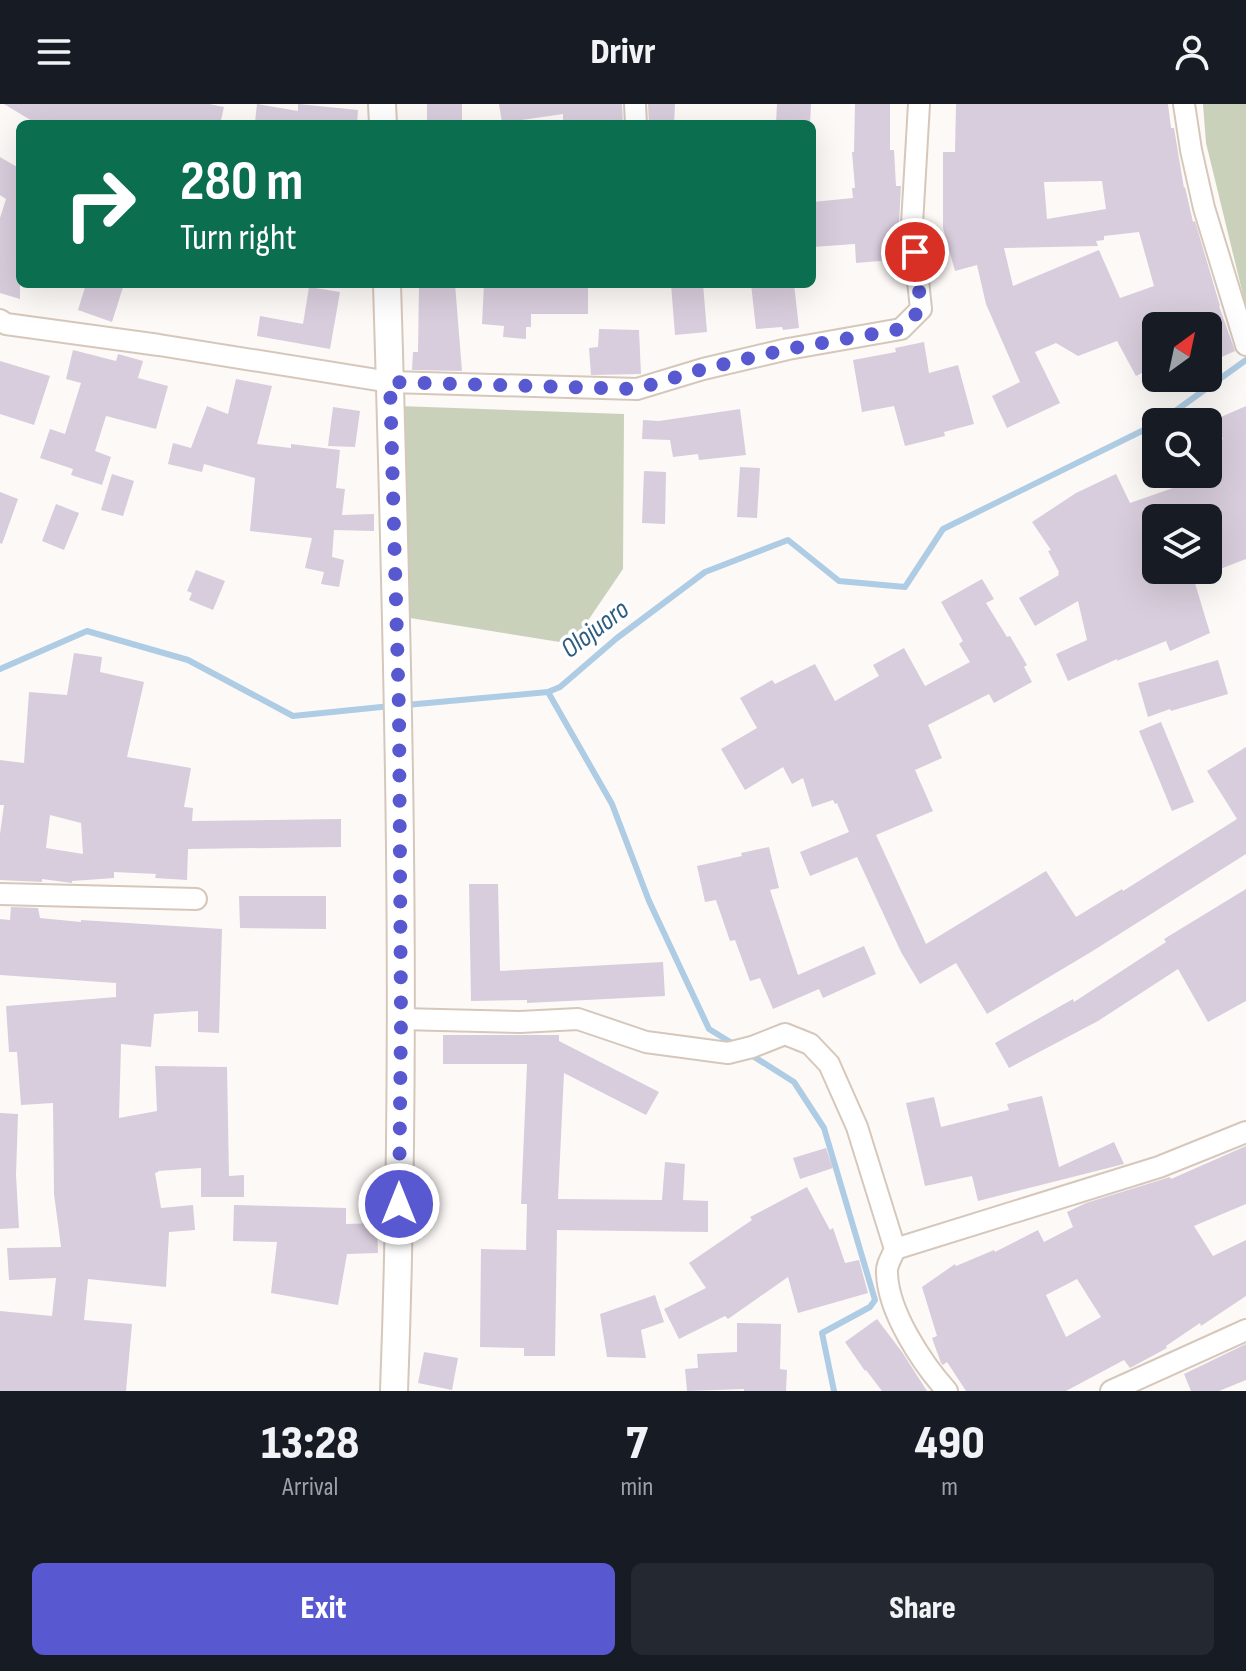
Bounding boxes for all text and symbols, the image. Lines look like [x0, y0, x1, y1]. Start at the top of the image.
icon: menu [32, 30, 76, 74]
icon: person [1170, 30, 1214, 74]
text: Drivr [590, 31, 656, 74]
text: 280 m [180, 149, 303, 216]
icon: right [48, 152, 152, 256]
text: Turn right [180, 217, 297, 260]
pin [881, 218, 949, 286]
icon: arrive [893, 230, 937, 274]
north arrow [1142, 312, 1222, 392]
map controls [1142, 312, 1222, 584]
button: search [1142, 408, 1222, 488]
button: layers [1142, 504, 1222, 584]
water label: Olojuoro [554, 593, 636, 665]
position arrow [357, 1162, 441, 1246]
text: 13:28 [261, 1415, 359, 1472]
text: 7 [626, 1415, 648, 1472]
text: 490 [914, 1415, 985, 1472]
text: Arrival [282, 1472, 338, 1503]
text: min [621, 1472, 653, 1503]
text: m [941, 1472, 958, 1503]
button: Exit [32, 1563, 615, 1655]
button: Share [631, 1563, 1214, 1655]

